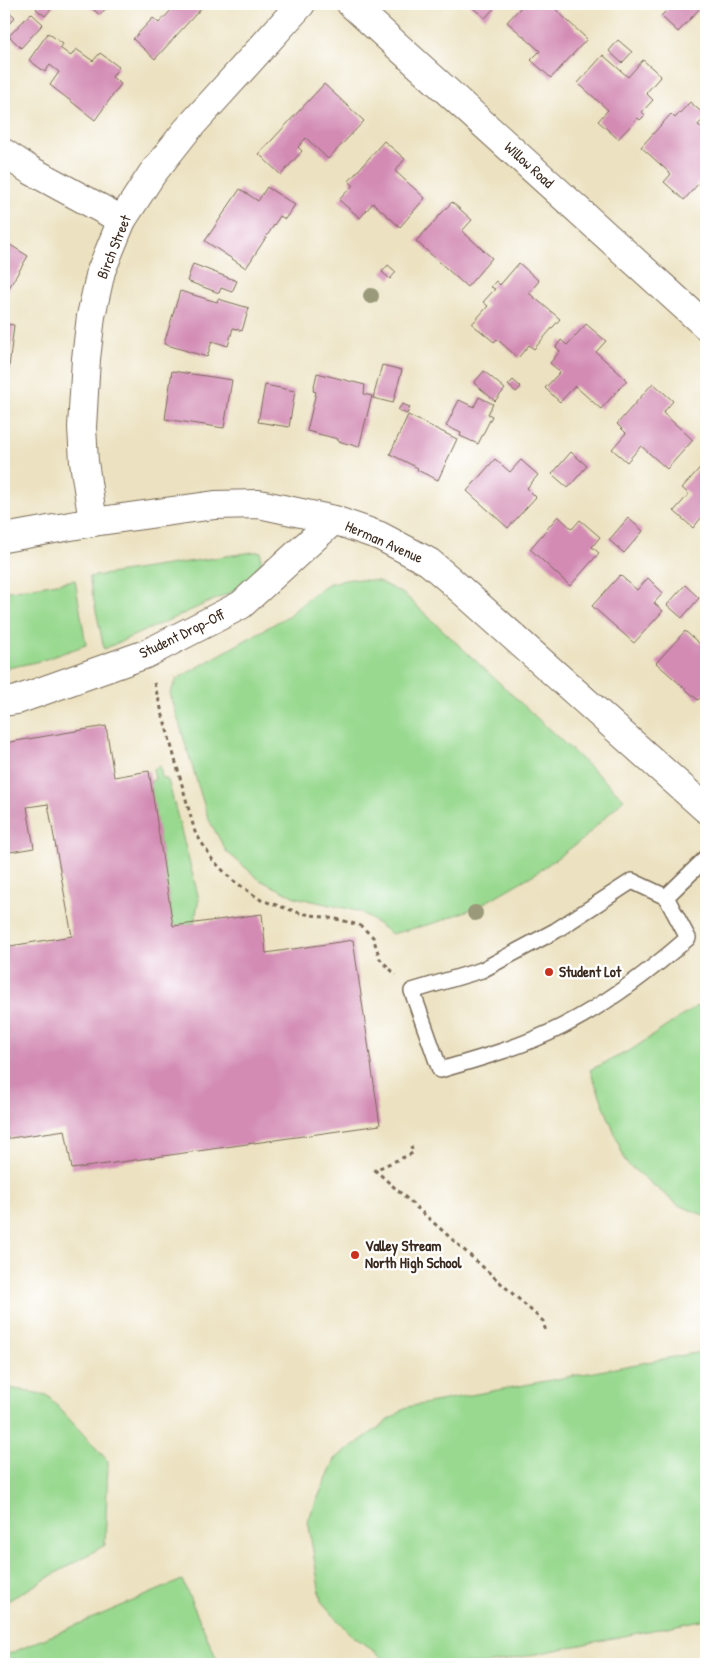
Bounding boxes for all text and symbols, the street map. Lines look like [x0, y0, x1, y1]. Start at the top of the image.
street label: Willow Road [500, 137, 559, 193]
street label: Birch Street [91, 211, 136, 282]
street label: Herman Avenue [342, 515, 426, 568]
street label: Student Drop-Off [135, 604, 228, 663]
place label: Student Lot [559, 961, 622, 982]
marker: Student Lot [543, 966, 555, 978]
place label: Valley Stream North High School [365, 1235, 463, 1274]
marker: Valley Stream North High School [349, 1249, 361, 1261]

